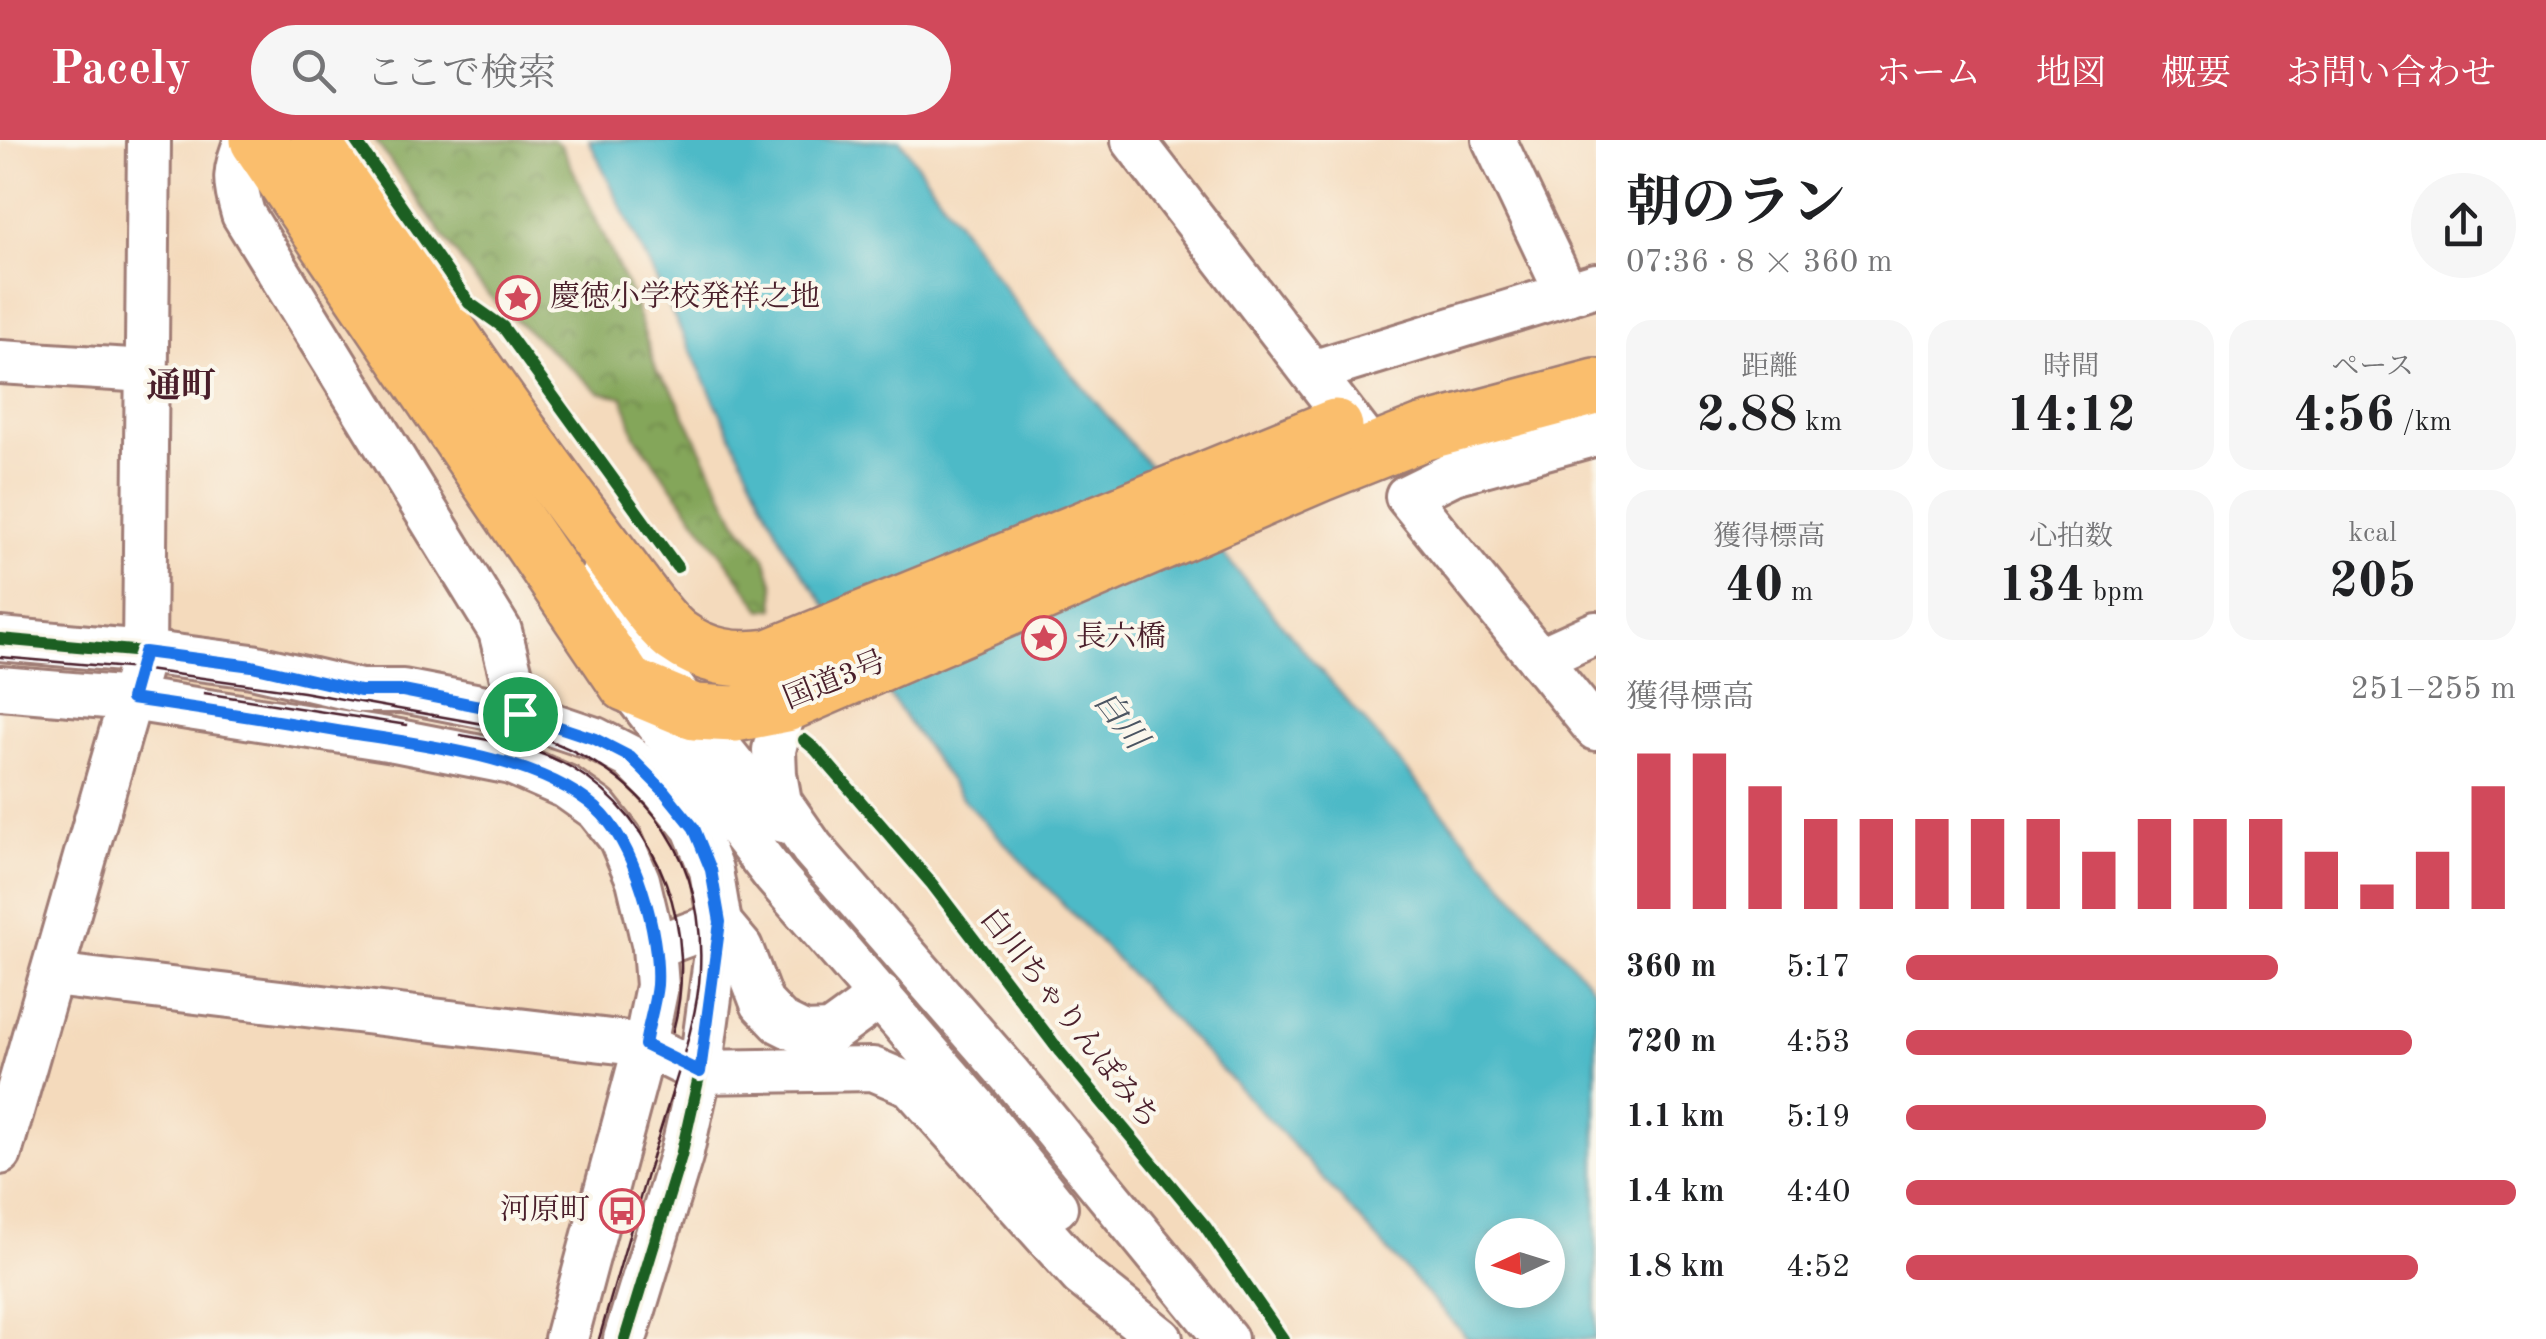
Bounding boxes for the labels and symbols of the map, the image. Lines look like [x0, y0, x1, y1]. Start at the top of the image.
place icon: 慶徳小学校発祥之地 [495, 275, 541, 321]
place label: 慶徳小学校発祥之地 [550, 280, 820, 313]
district label: 通町 [146, 367, 216, 405]
place icon: 長六橋 [1021, 615, 1067, 661]
place label: 長六橋 [1076, 620, 1166, 653]
street label: 国道3号 [778, 644, 890, 715]
pin [478, 672, 563, 757]
water label: 白川 [1087, 684, 1156, 758]
street label: 白川ちゃりんぽみち [974, 902, 1166, 1135]
bus stop icon: 河原町 [599, 1188, 645, 1234]
place label: 河原町 [500, 1194, 590, 1226]
north arrow [1475, 1218, 1565, 1308]

